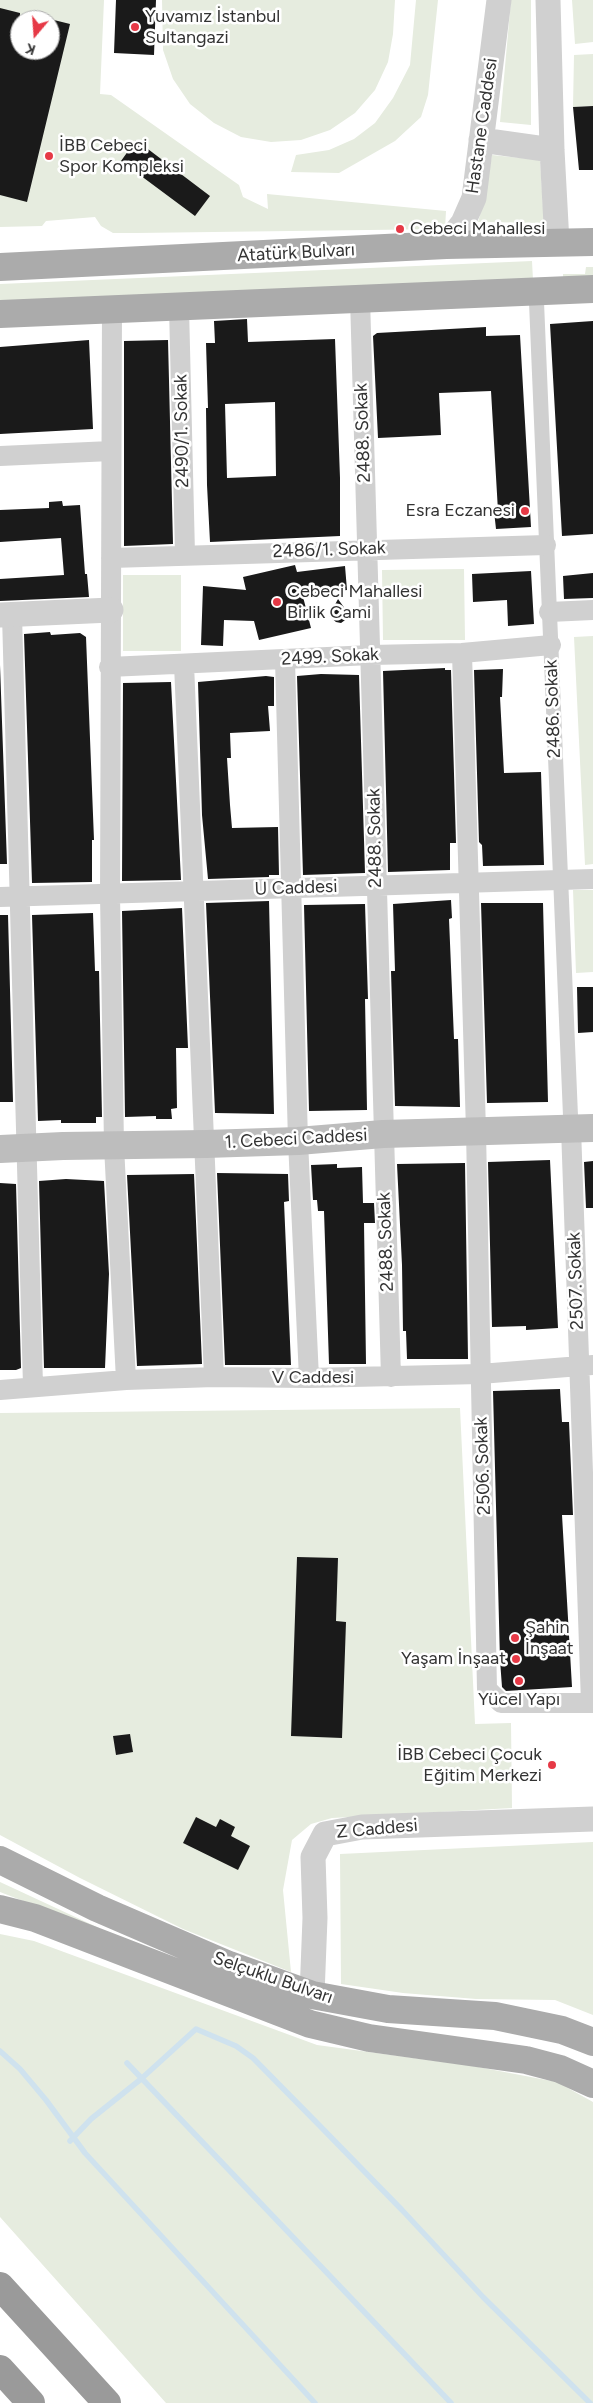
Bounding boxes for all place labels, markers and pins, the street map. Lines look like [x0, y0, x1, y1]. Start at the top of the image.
place label: Yuvamız İstanbul Sultangazi [145, 6, 280, 48]
marker: Yuvamız İstanbul Sultangazi [129, 21, 141, 33]
place label: İBB Cebeci Spor Kompleksi [59, 135, 184, 178]
marker: İBB Cebeci Spor Kompleksi [43, 150, 55, 162]
place label: Cebeci Mahallesi [410, 218, 545, 240]
marker: Cebeci Mahallesi [394, 223, 406, 235]
place label: Esra Eczanesi [405, 500, 515, 522]
marker: Esra Eczanesi [519, 505, 531, 517]
place label: Cebeci Mahallesi Birlik Cami [287, 581, 422, 624]
marker: Cebeci Mahallesi Birlik Cami [271, 596, 283, 608]
place label: Şahin İnşaat [525, 1617, 574, 1660]
marker: Şahin İnşaat [509, 1632, 521, 1644]
place label: Yaşam İnşaat [401, 1648, 506, 1670]
marker: Yaşam İnşaat [510, 1653, 522, 1665]
marker: Yücel Yapı [513, 1675, 525, 1687]
place label: Yücel Yapı [478, 1689, 560, 1711]
place label: İBB Cebeci Çocuk Eğitim Merkezi [397, 1744, 542, 1786]
marker: İBB Cebeci Çocuk Eğitim Merkezi [546, 1759, 558, 1771]

